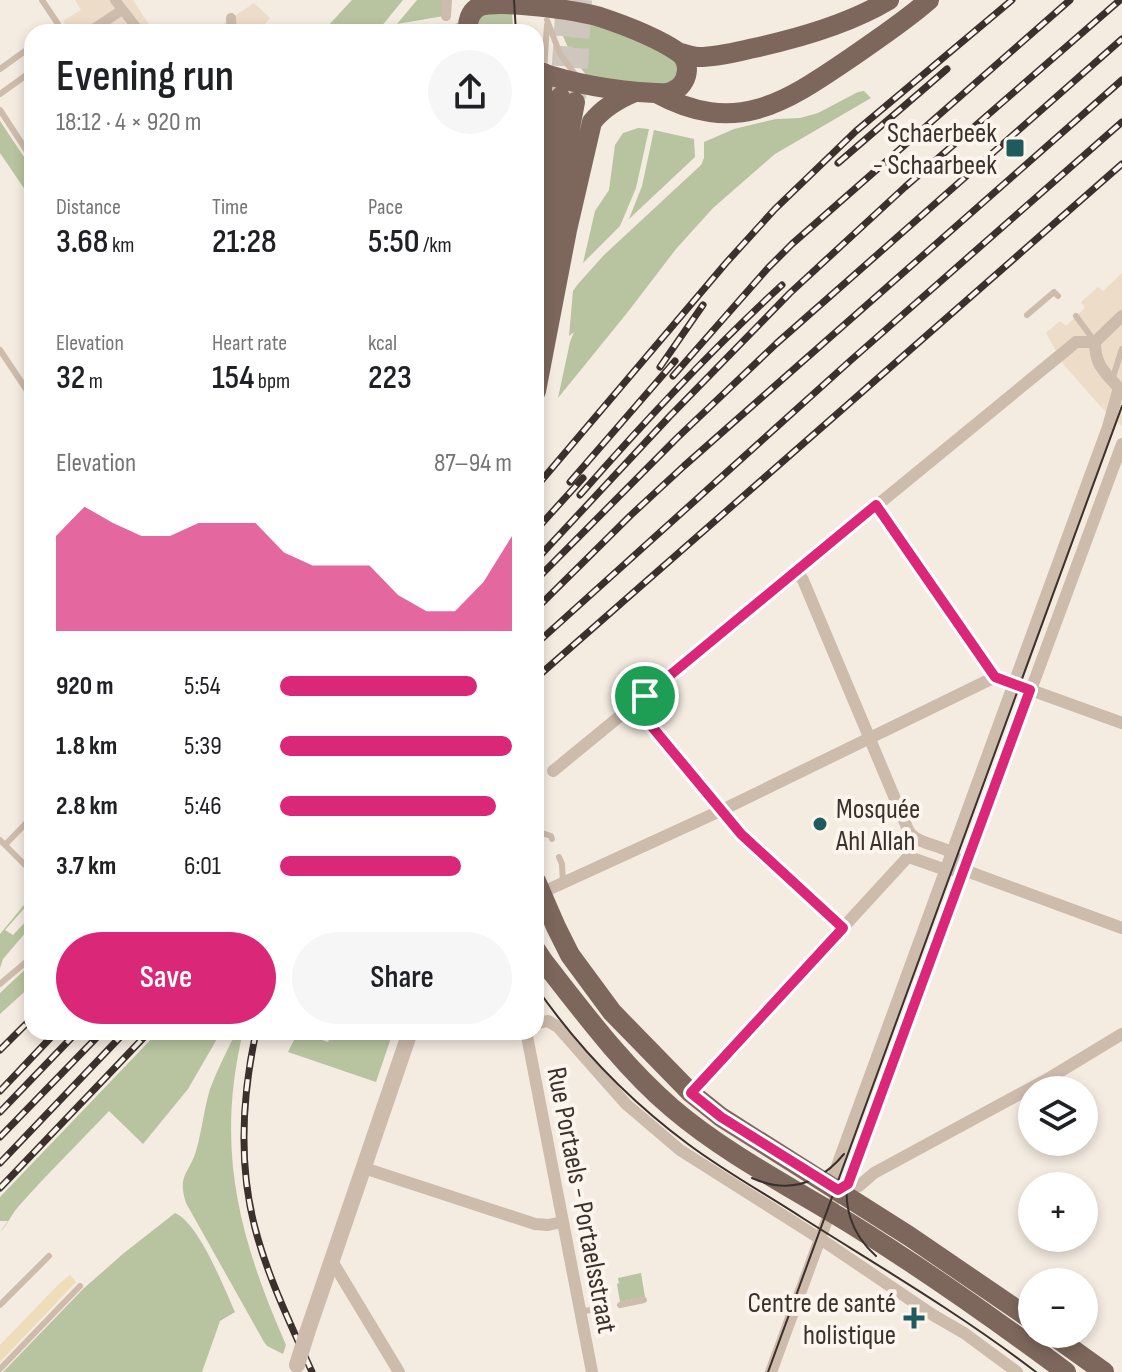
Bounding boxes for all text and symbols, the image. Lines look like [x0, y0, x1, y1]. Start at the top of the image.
text: Evening run [56, 50, 234, 103]
button: share [428, 50, 512, 134]
text: 18:12 · 4 × 920 m [56, 107, 201, 138]
place label: Schaerbeek - Schaarbeek [873, 117, 997, 182]
marker: Schaerbeek - Schaarbeek [1004, 137, 1026, 159]
text: Distance [56, 194, 121, 221]
text: Time [212, 194, 248, 221]
text: Pace [368, 194, 403, 221]
text: 3.68 [56, 221, 108, 262]
text: 21:28 [212, 221, 277, 262]
text: 5:50 [368, 221, 420, 262]
text: km [108, 232, 134, 259]
text: /km [420, 232, 452, 259]
text: Elevation [56, 330, 124, 357]
text: Heart rate [212, 330, 287, 357]
text: kcal [368, 330, 397, 357]
text: 32 [56, 357, 85, 398]
text: 154 [212, 357, 254, 398]
text: 223 [368, 357, 412, 398]
text: m [85, 368, 103, 395]
text: bpm [254, 368, 290, 395]
text: Elevation [56, 448, 136, 479]
text: 87–94 m [434, 448, 512, 479]
pin [611, 662, 679, 730]
text: 920 m [56, 671, 113, 702]
text: 5:54 [184, 671, 221, 702]
icon: arrive [623, 674, 667, 718]
text: 1.8 km [56, 731, 117, 762]
text: 5:39 [184, 731, 222, 762]
text: 2.8 km [56, 791, 118, 822]
text: 5:46 [184, 791, 222, 822]
place label: Mosquée Ahl Allah [835, 793, 920, 858]
marker: Mosquée Ahl Allah [811, 815, 829, 833]
text: 3.7 km [56, 851, 116, 882]
text: 6:01 [184, 851, 221, 882]
button: Save [56, 932, 276, 1024]
button: Share [292, 932, 512, 1024]
street label: Rue Portaels - Portaelsstraat [540, 1064, 624, 1336]
map controls [1018, 1076, 1098, 1348]
button: layers [1018, 1076, 1098, 1156]
button: + [1018, 1172, 1098, 1252]
button: − [1018, 1268, 1098, 1348]
place label: Centre de santé holistique [748, 1287, 896, 1352]
marker: Centre de santé holistique [903, 1307, 925, 1329]

